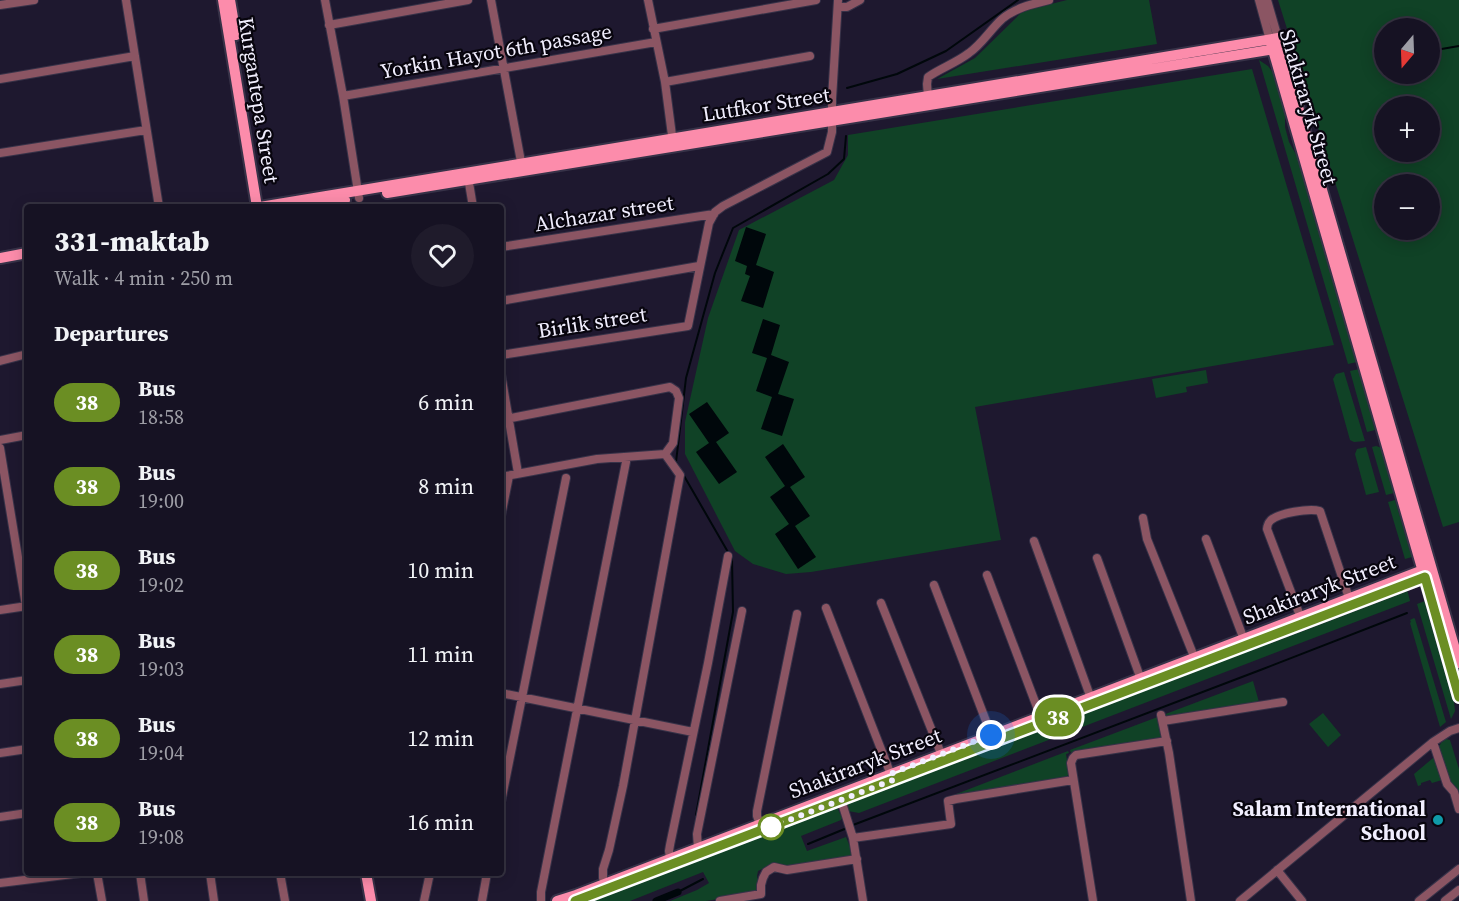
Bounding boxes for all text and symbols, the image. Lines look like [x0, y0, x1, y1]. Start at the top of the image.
street label: Kurgantepa Street [232, 15, 286, 185]
street label: Yorkin Hayot 6th passage [378, 16, 614, 86]
north arrow [1374, 18, 1440, 84]
map controls [1374, 18, 1440, 240]
street label: Shakiraryk Street [1273, 26, 1345, 189]
street label: Lutfkor Street [700, 80, 832, 128]
button: + [1374, 96, 1440, 162]
button: − [1374, 174, 1440, 240]
street label: Alchazar street [532, 188, 676, 238]
text: 331-maktab [54, 222, 209, 260]
button: heart [411, 224, 474, 287]
text: Walk · 4 min · 250 m [54, 264, 233, 292]
street label: Birlik street [535, 299, 649, 345]
text: Departures [54, 318, 168, 348]
text: Bus [138, 373, 175, 403]
text: 6 min [418, 387, 474, 417]
text: 38 [76, 388, 98, 417]
text: 18:58 [138, 403, 184, 431]
text: Bus [138, 457, 175, 487]
text: 8 min [418, 471, 474, 501]
text: 38 [76, 472, 98, 501]
text: 19:00 [138, 487, 184, 515]
text: Bus [138, 541, 175, 571]
street label: Shakiraryk Street [1239, 547, 1399, 631]
text: 10 min [407, 555, 474, 585]
text: 38 [76, 556, 98, 585]
text: 19:02 [138, 571, 184, 599]
text: Bus [138, 625, 175, 655]
text: 11 min [407, 639, 474, 669]
text: 38 [76, 640, 98, 669]
text: 19:03 [138, 655, 184, 683]
line badge: 38 [1031, 698, 1085, 736]
text: 38 [1047, 703, 1069, 732]
text: Bus [138, 709, 175, 739]
your location [976, 720, 1006, 750]
street label: Shakiraryk Street [785, 721, 945, 805]
text: 12 min [407, 723, 474, 753]
text: 38 [76, 724, 98, 753]
text: 19:04 [138, 739, 184, 767]
text: Bus [138, 793, 175, 823]
place label: Salam International School [1232, 794, 1426, 847]
text: 16 min [407, 807, 474, 837]
text: 38 [76, 808, 98, 837]
marker: Salam International School [1431, 813, 1445, 827]
unlabelled marker [758, 814, 784, 840]
text: 19:08 [138, 823, 184, 851]

